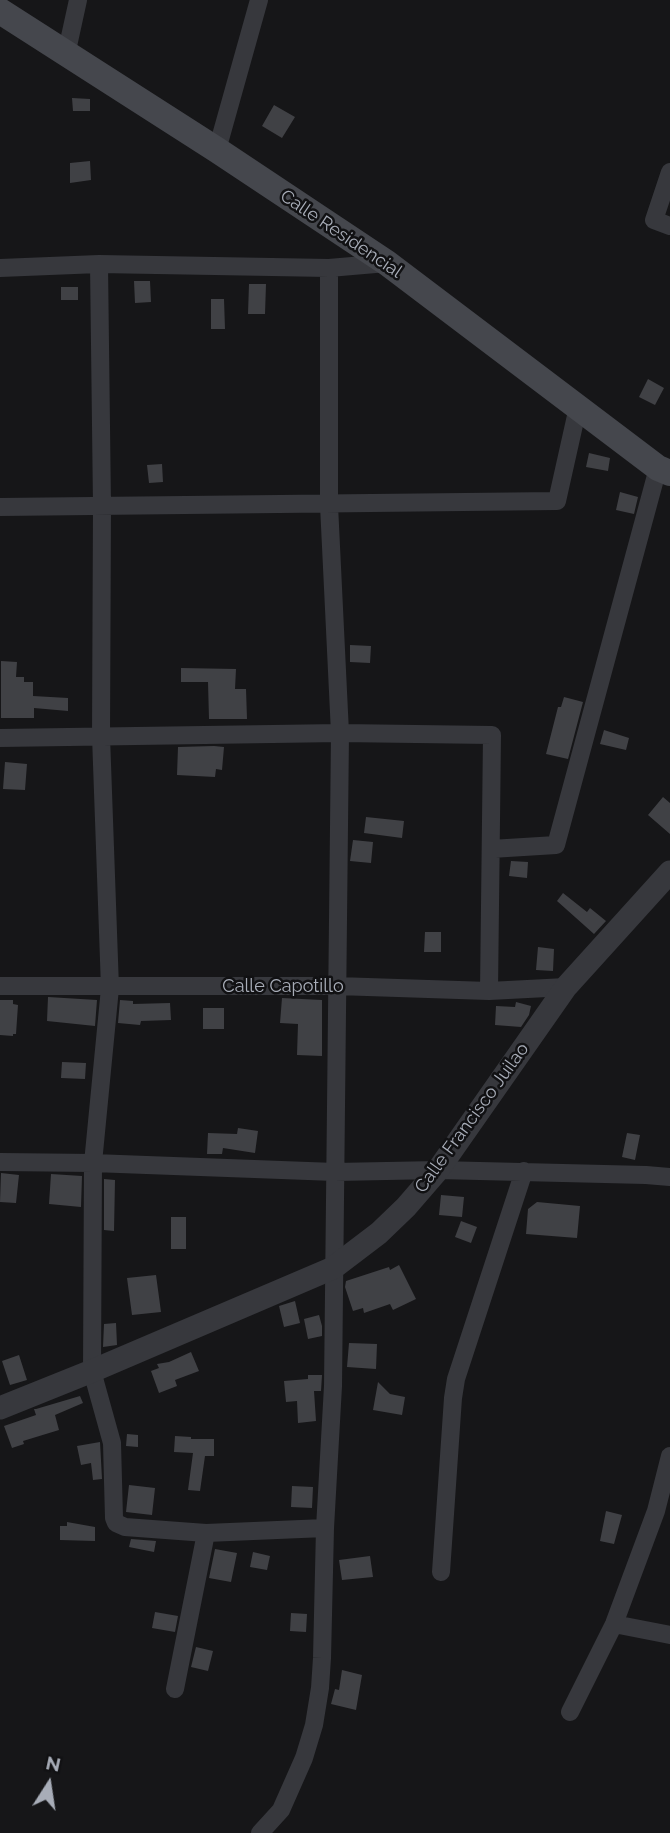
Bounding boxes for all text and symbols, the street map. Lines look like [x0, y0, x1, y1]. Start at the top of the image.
street label: Calle Residencial [276, 185, 406, 283]
street label: Calle Capotillo [222, 976, 344, 998]
street label: Calle Francisco Juilao [410, 1039, 534, 1197]
north arrow [14, 1749, 84, 1819]
text: N [44, 1751, 63, 1776]

